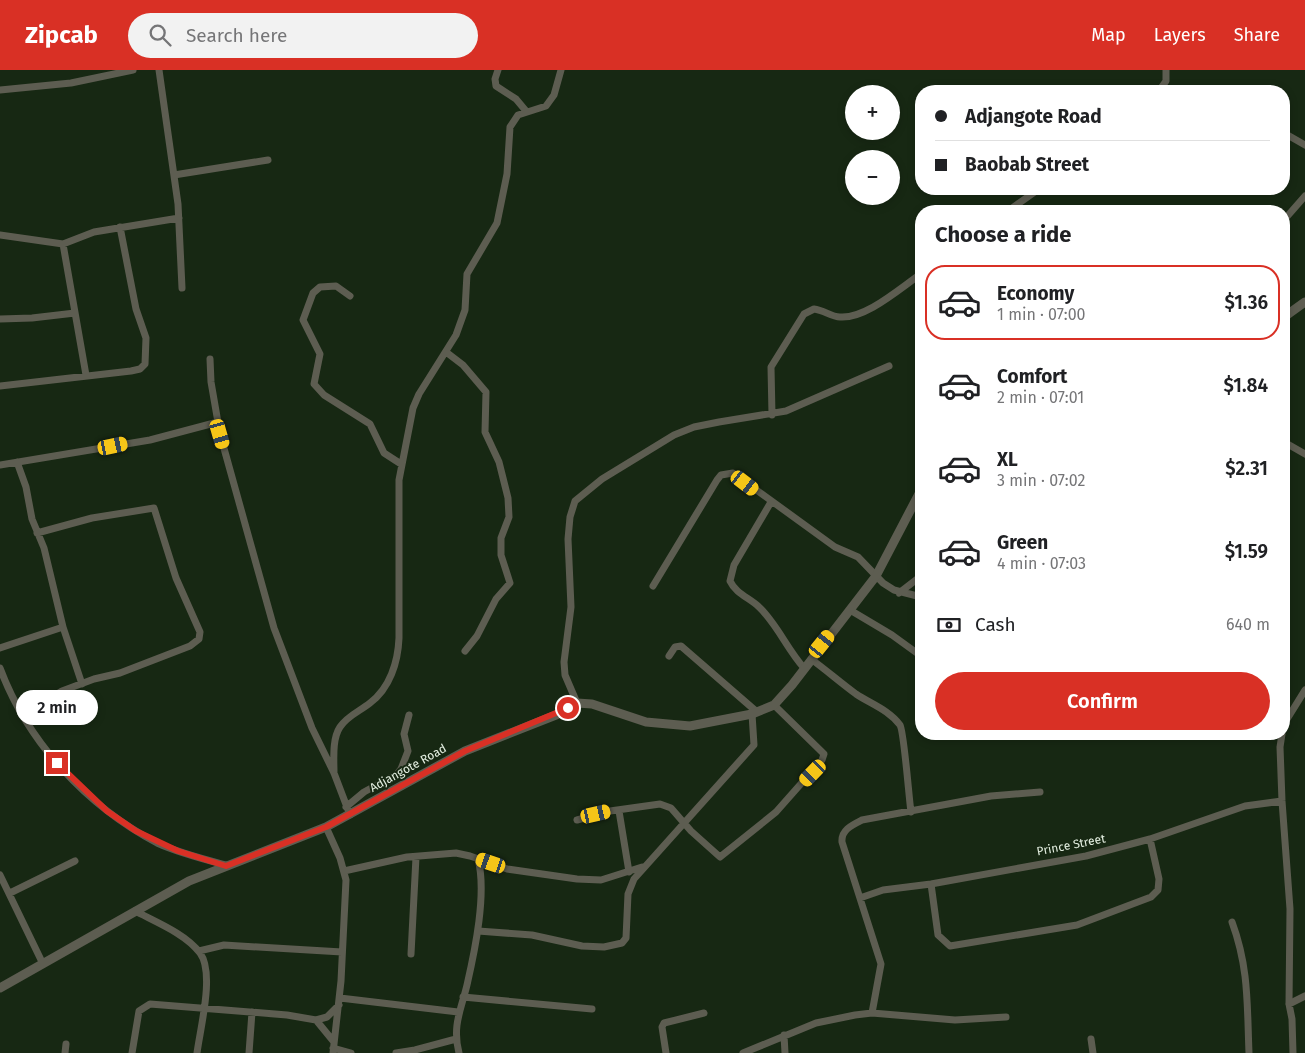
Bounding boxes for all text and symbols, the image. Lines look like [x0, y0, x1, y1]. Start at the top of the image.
search box [128, 13, 478, 58]
text: Zipcab [25, 21, 98, 49]
icon: search [146, 21, 174, 49]
text: Search here [186, 24, 287, 47]
text: Map [1091, 24, 1126, 46]
text: Layers [1154, 24, 1206, 46]
text: Share [1234, 24, 1280, 46]
map controls [845, 85, 900, 205]
button: + [845, 85, 900, 140]
text: Adjangote Road [965, 105, 1102, 128]
button: − [845, 150, 900, 205]
text: Baobab Street [965, 153, 1089, 176]
text: Choose a ride [935, 221, 1071, 248]
icon: car [937, 280, 982, 325]
text: Economy [997, 282, 1074, 305]
text: $1.36 [1224, 291, 1268, 314]
text: 1 min · 07:00 [997, 305, 1086, 324]
icon: car [937, 363, 982, 408]
text: Comfort [997, 365, 1067, 388]
text: $1.84 [1224, 374, 1268, 397]
text: 2 min · 07:01 [997, 388, 1084, 407]
car [208, 418, 231, 450]
car [96, 436, 129, 456]
icon: car [937, 446, 982, 491]
text: XL [997, 448, 1018, 471]
text: $2.31 [1225, 457, 1268, 480]
car [728, 468, 761, 498]
text: 3 min · 07:02 [997, 471, 1085, 490]
icon: car [937, 529, 982, 574]
text: Green [997, 531, 1048, 554]
text: $1.59 [1225, 540, 1268, 563]
text: 4 min · 07:03 [997, 554, 1086, 573]
icon: cash [935, 611, 963, 639]
text: Cash [975, 613, 1016, 636]
text: 640 m [1226, 615, 1270, 634]
car [806, 628, 837, 660]
button: Confirm [935, 672, 1270, 730]
callout: 2 min [16, 690, 98, 726]
route start [557, 697, 579, 719]
text: 2 min [37, 698, 77, 717]
street label: Adjangote Road [367, 741, 449, 795]
route end [46, 752, 68, 774]
car [797, 757, 828, 789]
car [579, 803, 612, 825]
street label: Prince Street [1036, 831, 1107, 859]
car [474, 851, 507, 875]

